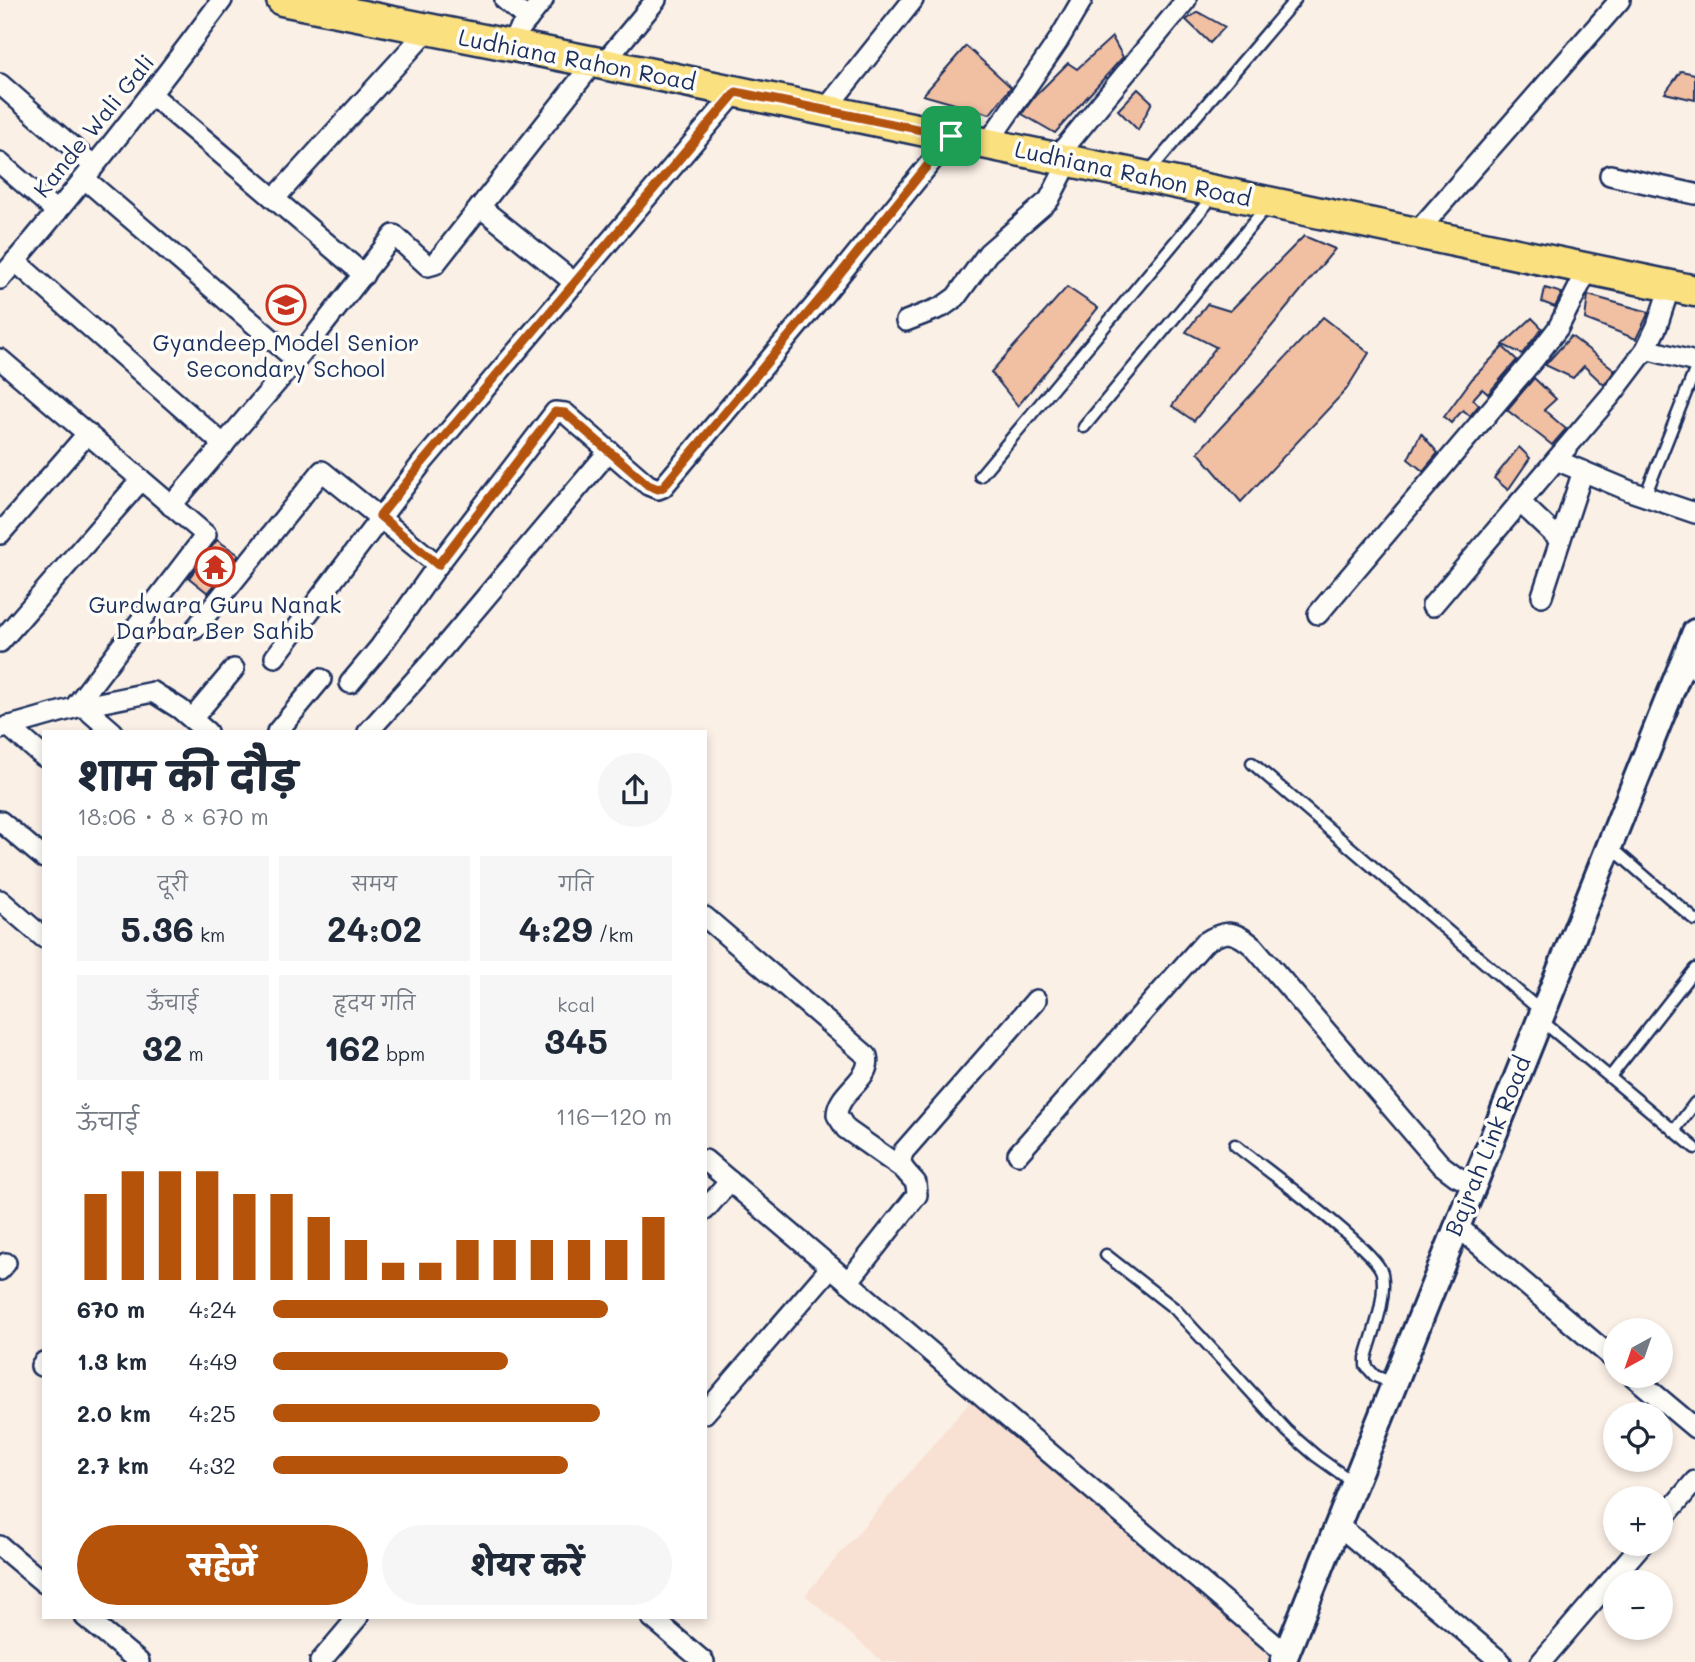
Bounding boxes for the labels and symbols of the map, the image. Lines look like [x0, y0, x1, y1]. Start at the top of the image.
street label: Ludhiana Rahon Road [456, 21, 698, 97]
street label: Kande Wali Gali [26, 48, 160, 203]
pin [921, 106, 981, 166]
street label: Ludhiana Rahon Road [1012, 133, 1254, 213]
school or university icon: Gyandeep Model Senior Secondary School [265, 284, 307, 326]
place label: Gyandeep Model Senior Secondary School [153, 327, 419, 383]
temple icon: Gurdwara Guru Nanak Darbar Ber Sahib [194, 546, 236, 588]
place label: Gurdwara Guru Nanak Darbar Ber Sahib [89, 589, 341, 645]
street label: Bajrah Link Road [1437, 1051, 1537, 1240]
north arrow [1603, 1318, 1673, 1388]

